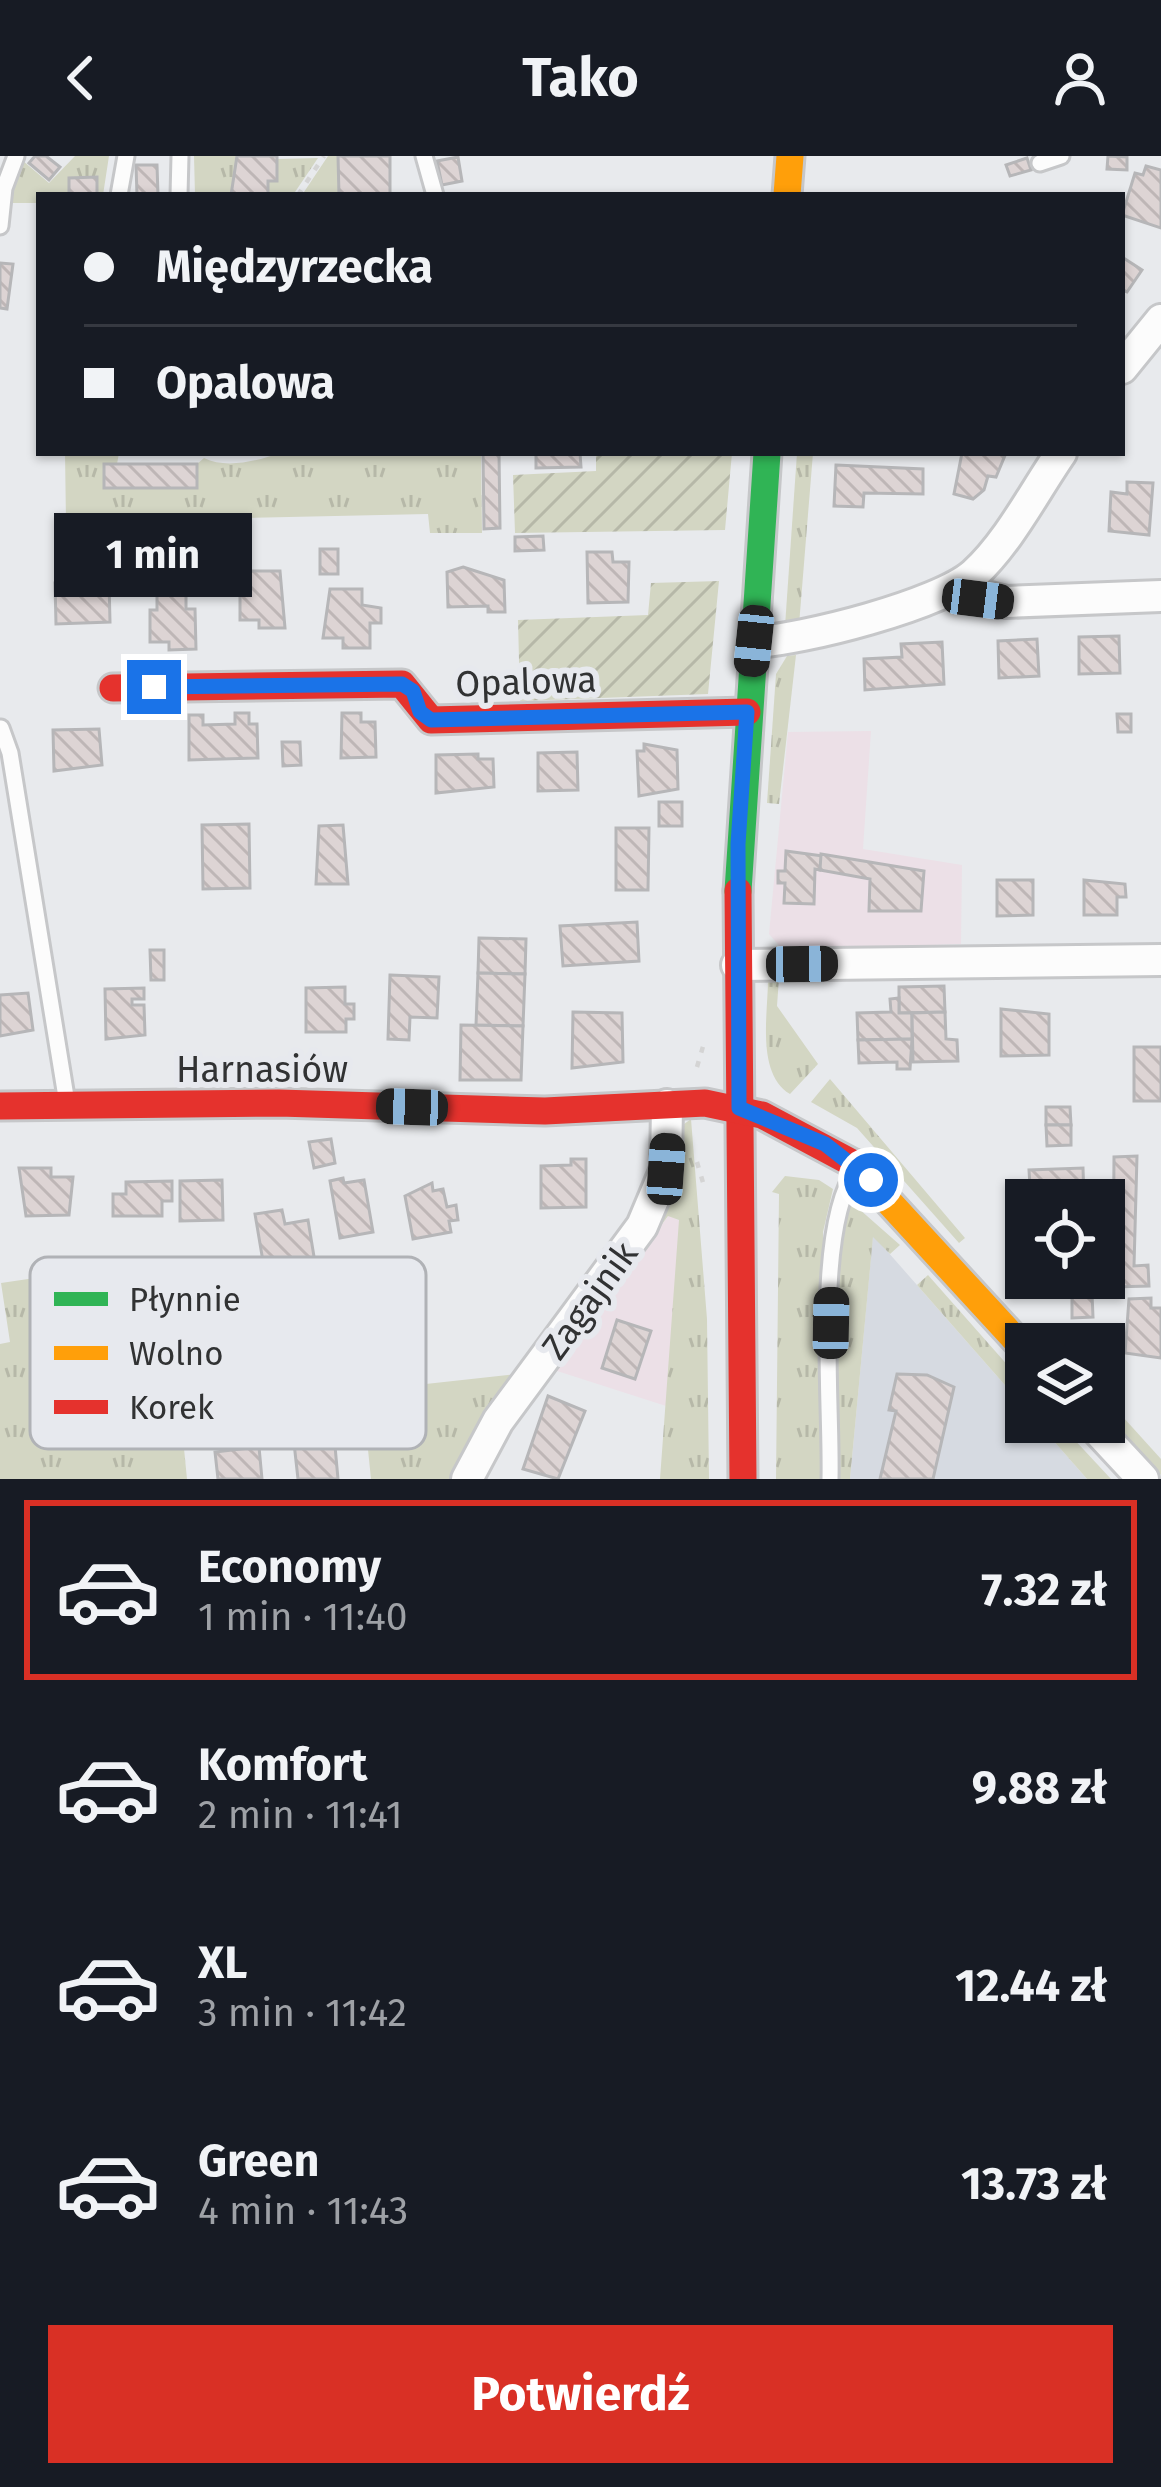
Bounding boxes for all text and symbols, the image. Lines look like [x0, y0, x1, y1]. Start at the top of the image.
icon: back [48, 45, 114, 111]
icon: person [1047, 45, 1113, 111]
text: Tako [522, 46, 639, 110]
text: Międzyrzecka [156, 240, 433, 294]
text: Opalowa [156, 356, 335, 410]
callout: 1 min [55, 513, 253, 597]
text: 1 min [106, 532, 200, 578]
car [940, 577, 1016, 621]
car [732, 603, 776, 679]
street label: Opalowa [455, 658, 598, 706]
route end [127, 660, 181, 714]
car [766, 945, 838, 983]
street label: Harnasiów [176, 1048, 348, 1092]
car [375, 1088, 449, 1126]
car [646, 1132, 686, 1206]
route start [844, 1153, 898, 1207]
map controls [1005, 1179, 1125, 1443]
button: locate [1005, 1179, 1125, 1299]
street label: Zagajnik [532, 1233, 647, 1368]
legend [30, 1257, 426, 1449]
text: Płynnie [129, 1280, 241, 1320]
car [812, 1287, 850, 1359]
button: layers [1005, 1323, 1125, 1443]
text: Wolno [129, 1334, 223, 1374]
text: Korek [129, 1388, 214, 1428]
icon: car [54, 1536, 162, 1644]
text: Economy [198, 1540, 381, 1594]
text: 7.32 zł [981, 1563, 1107, 1617]
text: 1 min · 11:40 [198, 1594, 407, 1640]
icon: car [54, 1734, 162, 1842]
text: Komfort [198, 1738, 367, 1792]
text: 9.88 zł [972, 1761, 1107, 1815]
text: 2 min · 11:41 [198, 1792, 403, 1838]
icon: car [54, 1932, 162, 2040]
text: XL [198, 1936, 247, 1990]
text: 12.44 zł [955, 1959, 1107, 2013]
text: 3 min · 11:42 [198, 1990, 407, 2036]
icon: car [54, 2130, 162, 2238]
text: Green [198, 2134, 319, 2188]
text: 13.73 zł [961, 2157, 1107, 2211]
text: 4 min · 11:43 [198, 2188, 408, 2234]
button: Potwierdź [48, 2325, 1113, 2463]

